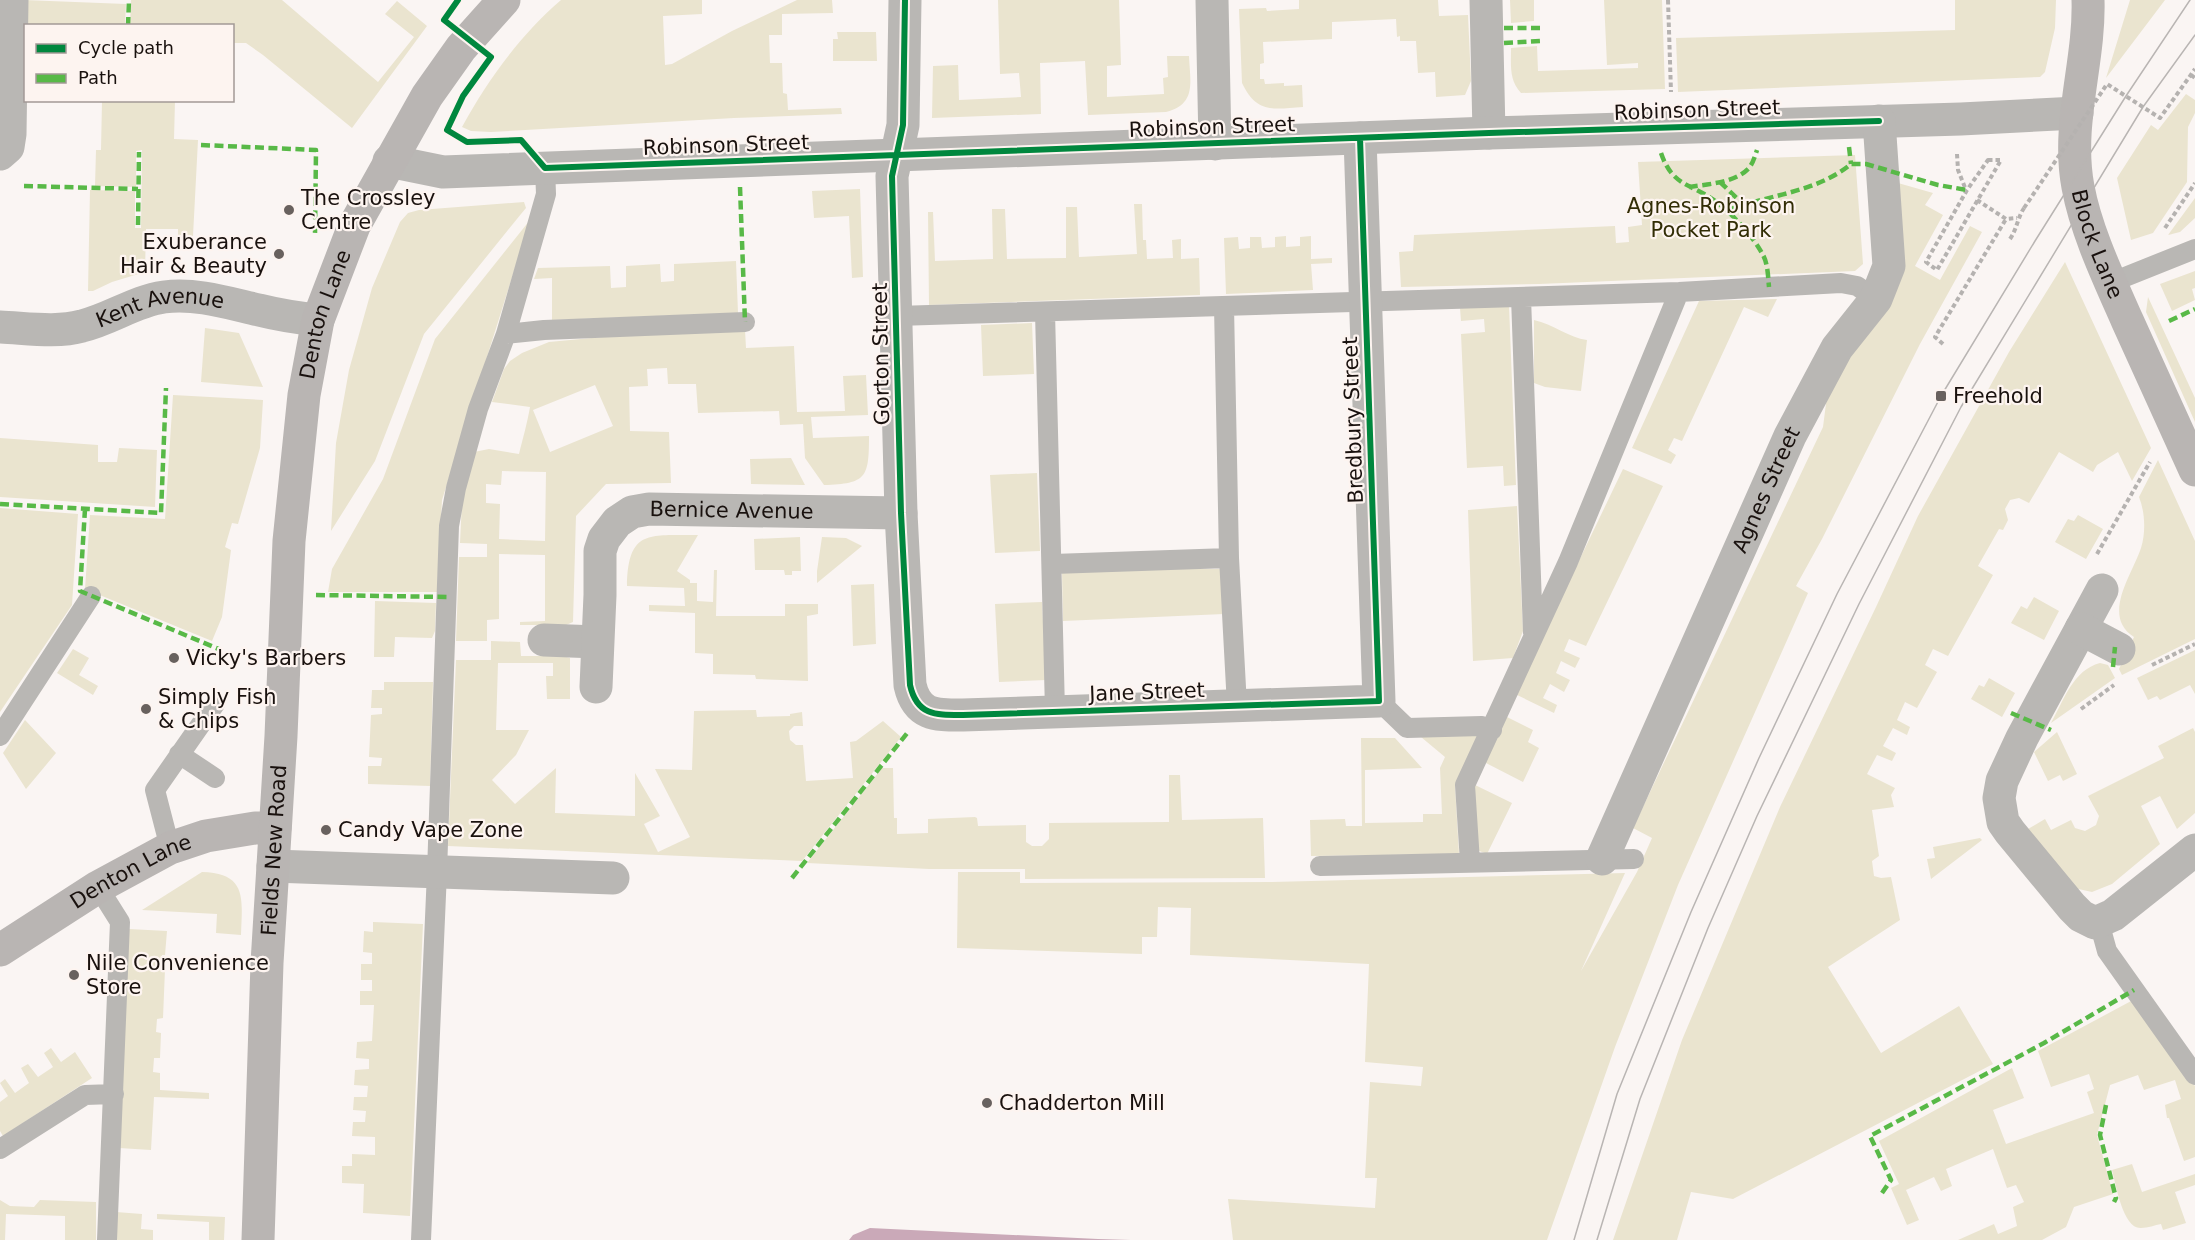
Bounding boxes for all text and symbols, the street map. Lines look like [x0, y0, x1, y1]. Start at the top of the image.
legend [24, 24, 234, 102]
text: Cycle path [78, 37, 174, 58]
text: Path [78, 67, 118, 88]
street label: Robinson Street [1613, 95, 1781, 125]
street label: Robinson Street [1128, 112, 1296, 142]
street label: Robinson Street [642, 130, 810, 160]
place label: The Crossley Centre [300, 186, 435, 234]
street label: Block Lane [2067, 187, 2128, 302]
park label: Agnes-Robinson Pocket Park [1627, 194, 1795, 242]
marker: The Crossley Centre [282, 203, 296, 217]
place label: Exuberance Hair & Beauty [120, 230, 267, 278]
street label: Denton Lane [295, 246, 356, 381]
marker: Exuberance Hair & Beauty [272, 247, 286, 261]
street label: Gorton Street [868, 282, 894, 426]
street label: Kent Avenue [93, 284, 226, 333]
street label: Bredbury Street [1338, 336, 1368, 504]
place label: Freehold [1953, 384, 2043, 408]
marker: Freehold [1934, 389, 1948, 403]
street label: Agnes Street [1728, 423, 1805, 557]
street label: Bernice Avenue [649, 497, 814, 524]
place label: Vicky's Barbers [186, 646, 346, 670]
marker: Vicky's Barbers [167, 651, 181, 665]
street label: Jane Street [1087, 678, 1205, 706]
place label: Simply Fish & Chips [158, 685, 277, 733]
marker: Simply Fish & Chips [139, 702, 153, 716]
street label: Fields New Road [257, 764, 291, 937]
place label: Candy Vape Zone [338, 818, 523, 842]
marker: Candy Vape Zone [319, 823, 333, 837]
street label: Denton Lane [66, 830, 194, 914]
place label: Nile Convenience Store [86, 951, 269, 999]
marker: Nile Convenience Store [67, 968, 81, 982]
place label: Chadderton Mill [999, 1091, 1165, 1115]
marker: Chadderton Mill [980, 1096, 994, 1110]

